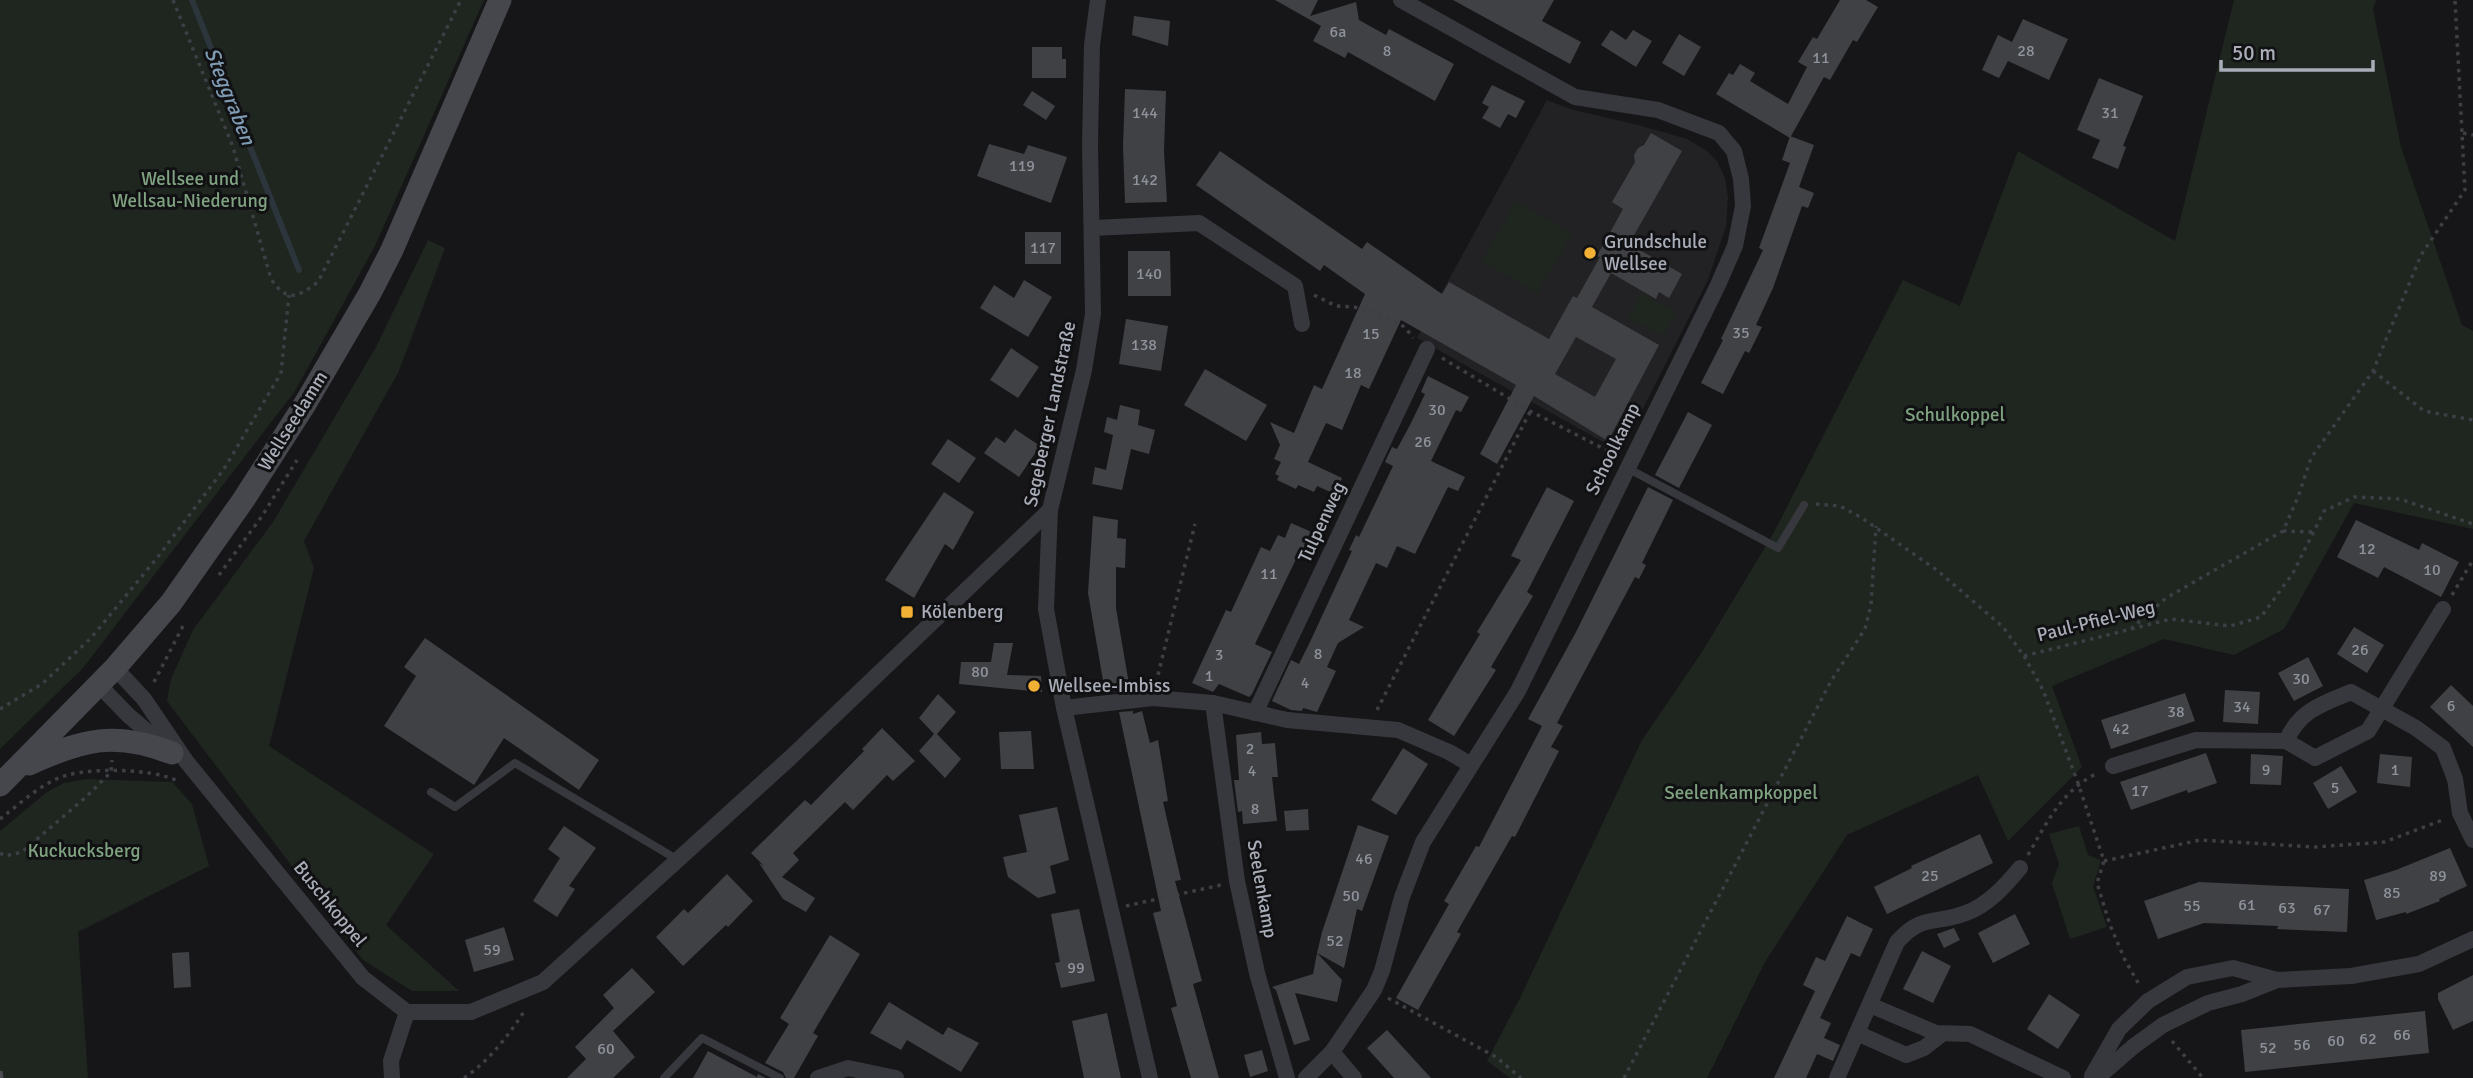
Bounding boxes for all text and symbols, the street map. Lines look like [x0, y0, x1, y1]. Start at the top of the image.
house number: 6a [1330, 22, 1346, 42]
scale bar [2221, 28, 2373, 72]
text: 50 m [2232, 40, 2276, 66]
house number: 8 [1383, 41, 1391, 61]
house number: 28 [2017, 41, 2035, 61]
water label: Steggraben [199, 43, 262, 149]
house number: 11 [1812, 48, 1830, 68]
house number: 144 [1132, 103, 1158, 123]
house number: 31 [2101, 103, 2119, 123]
house number: 119 [1009, 156, 1035, 176]
park label: Wellsee und Wellsau-Niederung [112, 167, 268, 213]
house number: 142 [1132, 170, 1158, 190]
place label: Grundschule Wellsee [1604, 230, 1707, 276]
house number: 117 [1030, 238, 1056, 258]
marker: Grundschule Wellsee [1582, 245, 1598, 261]
house number: 140 [1136, 264, 1162, 284]
street label: Segeberger Landstraße [1019, 319, 1081, 509]
house number: 35 [1732, 323, 1750, 343]
house number: 15 [1362, 324, 1380, 344]
house number: 138 [1131, 335, 1157, 355]
house number: 18 [1344, 363, 1362, 383]
street label: Wellseedamm [253, 367, 333, 475]
street label: Schoolkamp [1580, 399, 1646, 499]
house number: 30 [1428, 400, 1446, 420]
park label: Schulkoppel [1905, 403, 2005, 427]
house number: 26 [1414, 432, 1432, 452]
street label: Tulpenweg [1293, 478, 1351, 566]
house number: 12 [2358, 539, 2376, 559]
house number: 10 [2423, 560, 2441, 580]
house number: 11 [1260, 564, 1278, 584]
street label: Paul-Pfiel-Weg [2034, 595, 2158, 647]
place label: Kölenberg [921, 600, 1004, 624]
marker: Kölenberg [899, 604, 915, 620]
house number: 26 [2351, 640, 2369, 660]
house number: 8 [1314, 644, 1322, 664]
house number: 3 [1215, 645, 1223, 665]
house number: 80 [971, 662, 989, 682]
house number: 1 [1205, 666, 1213, 686]
house number: 30 [2292, 669, 2310, 689]
house number: 4 [1301, 673, 1310, 693]
place label: Wellsee-Imbiss [1048, 674, 1170, 698]
marker: Wellsee-Imbiss [1026, 678, 1042, 694]
house number: 6 [2447, 696, 2455, 716]
house number: 34 [2233, 697, 2251, 717]
house number: 38 [2167, 702, 2185, 722]
house number: 42 [2112, 719, 2130, 739]
house number: 2 [1246, 739, 1254, 759]
house number: 9 [2262, 760, 2270, 780]
house number: 1 [2391, 760, 2399, 780]
house number: 4 [1248, 761, 1257, 781]
house number: 5 [2331, 778, 2339, 798]
park label: Seelenkampkoppel [1664, 781, 1818, 805]
house number: 17 [2131, 781, 2149, 801]
house number: 8 [1251, 799, 1259, 819]
street label: Seelenkamp [1242, 838, 1282, 940]
park label: Kuckucksberg [27, 839, 141, 863]
house number: 46 [1355, 849, 1373, 869]
street label: Buschkoppel [288, 856, 372, 952]
house number: 25 [1921, 866, 1939, 886]
house number: 89 [2429, 866, 2447, 886]
house number: 85 [2383, 883, 2401, 903]
house number: 50 [1342, 886, 1360, 906]
house number: 61 [2238, 895, 2256, 915]
house number: 55 [2183, 896, 2201, 916]
house number: 63 [2278, 898, 2296, 918]
house number: 67 [2313, 900, 2331, 920]
house number: 52 [1326, 931, 1344, 951]
house number: 59 [483, 940, 501, 960]
house number: 99 [1067, 958, 1085, 978]
house number: 66 [2393, 1025, 2411, 1045]
house number: 62 [2359, 1029, 2377, 1049]
house number: 60 [2327, 1031, 2345, 1051]
house number: 56 [2293, 1035, 2311, 1055]
house number: 52 [2259, 1038, 2277, 1058]
house number: 60 [597, 1039, 615, 1059]

